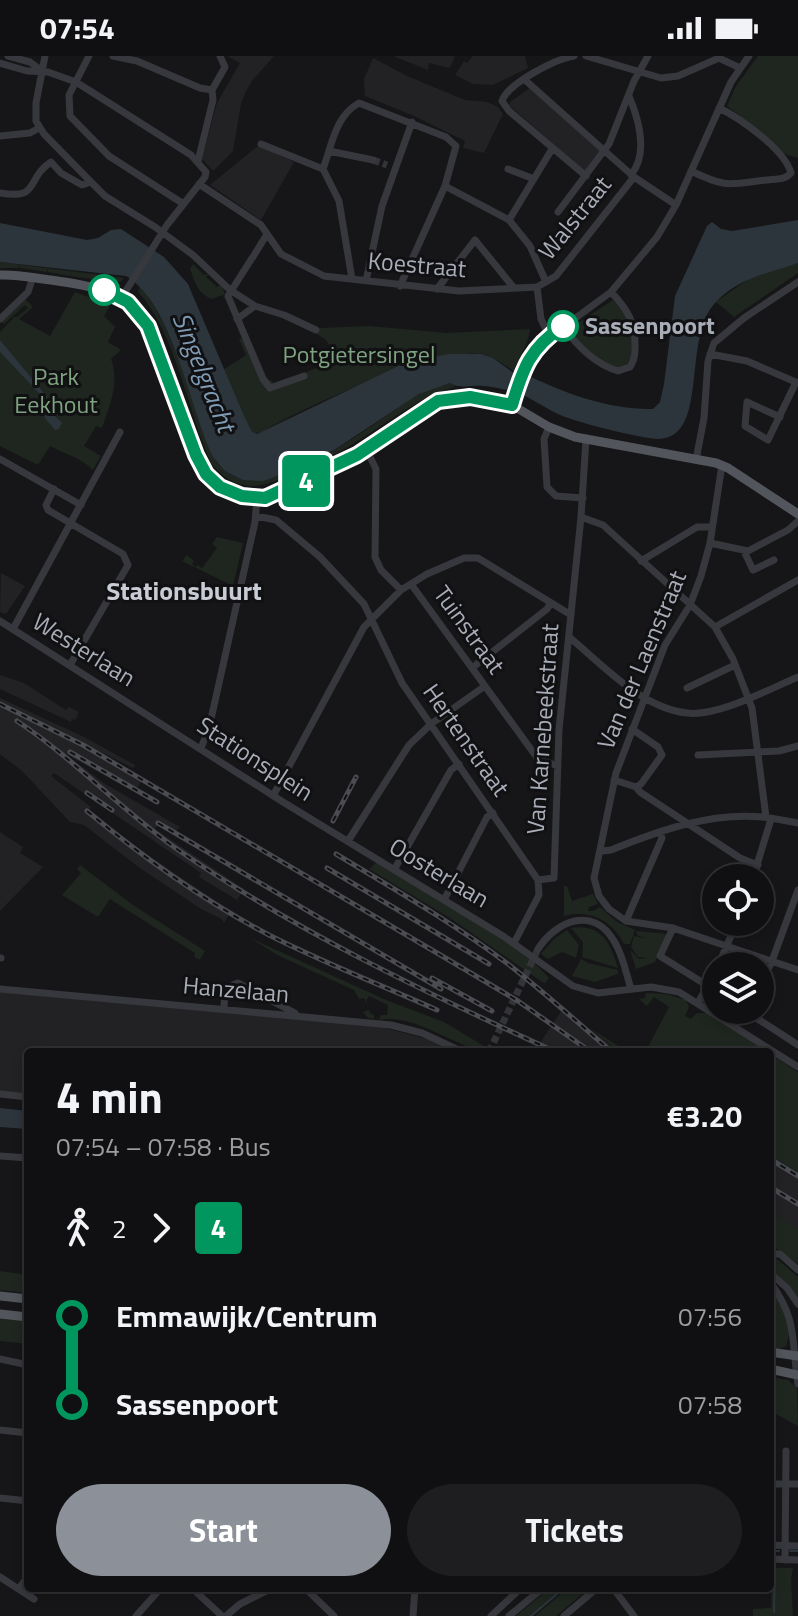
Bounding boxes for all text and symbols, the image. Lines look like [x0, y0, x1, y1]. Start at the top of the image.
text: 07:54 [40, 5, 115, 51]
street label: Walstraat [529, 167, 620, 267]
street label: Koestraat [366, 242, 468, 286]
unlabelled marker [89, 275, 119, 305]
water label: Singelgracht [163, 306, 247, 440]
place label: Sassenpoort [585, 307, 715, 343]
marker: Sassenpoort [548, 311, 578, 341]
park label: Potgietersingel [283, 336, 435, 372]
park label: Park Eekhout [14, 358, 98, 422]
line badge: 4 [280, 455, 332, 507]
text: 4 [298, 459, 314, 502]
street label: Van der Laenstraat [587, 564, 695, 754]
district label: Stationsbuurt [106, 571, 262, 610]
street label: Tuinstraat [425, 578, 515, 682]
street label: Westerlaan [26, 603, 143, 695]
street label: Van Karnebeekstraat [517, 622, 567, 836]
street label: Hertenstraat [415, 676, 519, 804]
street label: Stationsplein [190, 707, 321, 809]
street label: Oosterlaan [383, 828, 496, 916]
map controls [702, 864, 774, 1024]
button: locate [702, 864, 774, 936]
button: layers [702, 952, 774, 1024]
street label: Hanzelaan [181, 966, 291, 1012]
text: 4 min [56, 1063, 163, 1130]
text: €3.20 [667, 1093, 742, 1139]
text: 07:54 – 07:58 · Bus [56, 1127, 271, 1166]
icon: walk [56, 1206, 100, 1250]
icon: forward [139, 1206, 183, 1250]
text: 4 [211, 1206, 226, 1249]
text: 2 [112, 1209, 127, 1248]
text: Emmawijk/Centrum [116, 1293, 378, 1339]
text: 07:56 [678, 1297, 742, 1336]
text: Sassenpoort [116, 1381, 278, 1427]
text: 07:58 [678, 1385, 742, 1424]
button: Start [56, 1484, 391, 1576]
button: Tickets [407, 1484, 742, 1576]

